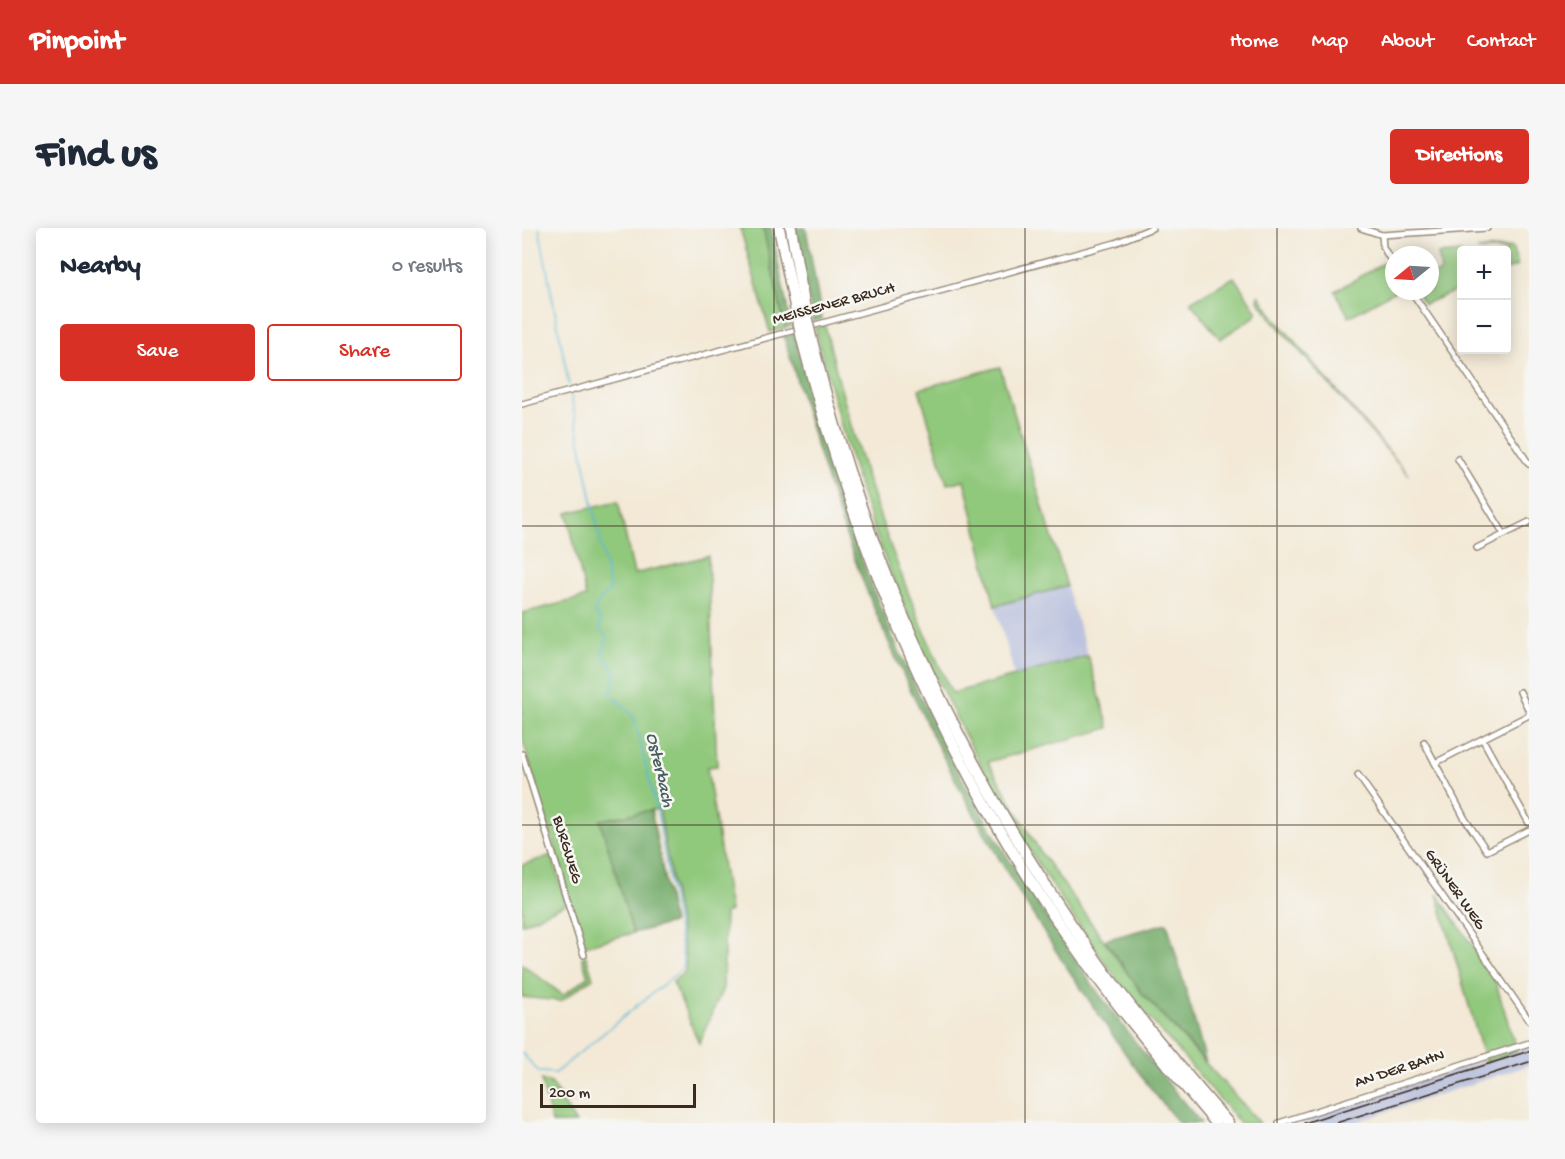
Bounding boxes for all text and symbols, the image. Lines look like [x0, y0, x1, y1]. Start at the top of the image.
text: Pinpoint [30, 26, 124, 59]
text: Home [1230, 30, 1278, 55]
text: Map [1311, 30, 1348, 55]
text: About [1381, 30, 1434, 55]
text: Contact [1467, 30, 1535, 55]
button: Directions [1390, 129, 1529, 184]
text: Find us [36, 132, 156, 181]
north arrow [1385, 246, 1439, 300]
map controls [1457, 246, 1511, 354]
button: + [1457, 246, 1511, 300]
text: Nearby [60, 252, 141, 283]
text: 0 results [392, 256, 462, 279]
street label: MEISSENER BRUCH [771, 279, 898, 330]
button: − [1457, 300, 1511, 354]
button: Save [60, 324, 255, 381]
button: Share [267, 324, 462, 381]
water label: Osterbach [640, 731, 678, 810]
street label: BURGWEG [546, 813, 586, 887]
street label: GRÜNER WEG [1419, 846, 1489, 935]
street label: AN DER BAHN [1353, 1047, 1447, 1093]
scale bar [540, 1081, 696, 1108]
text: 200 m [549, 1085, 590, 1104]

